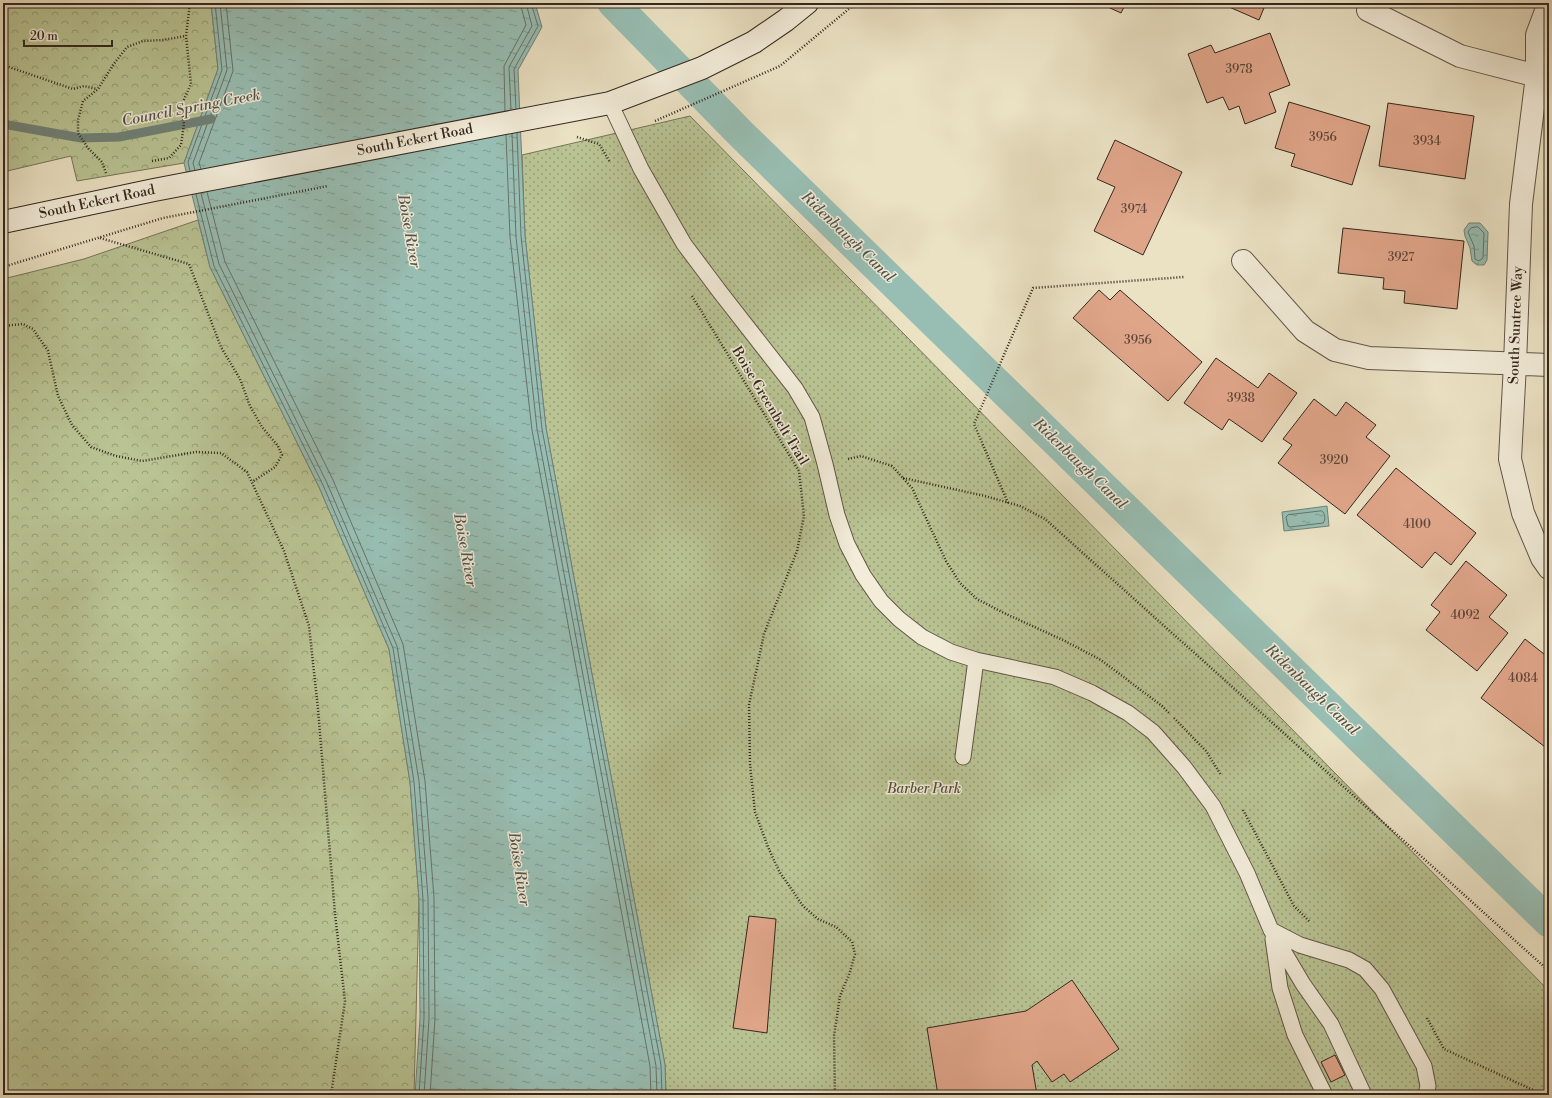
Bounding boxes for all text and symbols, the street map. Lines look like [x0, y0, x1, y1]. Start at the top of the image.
scale bar [24, 22, 112, 48]
text: 20 m [30, 29, 58, 44]
house number: 3978 [1225, 62, 1253, 77]
water label: Council Spring Creek [120, 85, 262, 131]
street label: South Eckert Road [355, 120, 475, 160]
house number: 3956 [1309, 130, 1337, 145]
house number: 3934 [1413, 134, 1441, 149]
street label: South Eckert Road [37, 181, 157, 223]
water label: Ridenbaugh Canal [796, 187, 899, 287]
water label: Boise River [393, 192, 425, 270]
house number: 3974 [1121, 202, 1147, 217]
house number: 3927 [1388, 250, 1414, 265]
street label: South Suntree Way [1505, 265, 1527, 384]
house number: 3956 [1124, 333, 1152, 348]
street label: Boise Greenbelt Trail [727, 343, 813, 469]
house number: 3938 [1227, 391, 1255, 406]
water label: Ridenbaugh Canal [1028, 414, 1131, 514]
house number: 3920 [1320, 453, 1348, 468]
water label: Boise River [449, 511, 481, 589]
house number: 4100 [1403, 517, 1431, 532]
house number: 4092 [1450, 608, 1480, 623]
water label: Ridenbaugh Canal [1260, 640, 1363, 740]
house number: 4084 [1508, 671, 1538, 686]
park label: Barber Park [886, 780, 961, 798]
water label: Boise River [504, 830, 534, 908]

